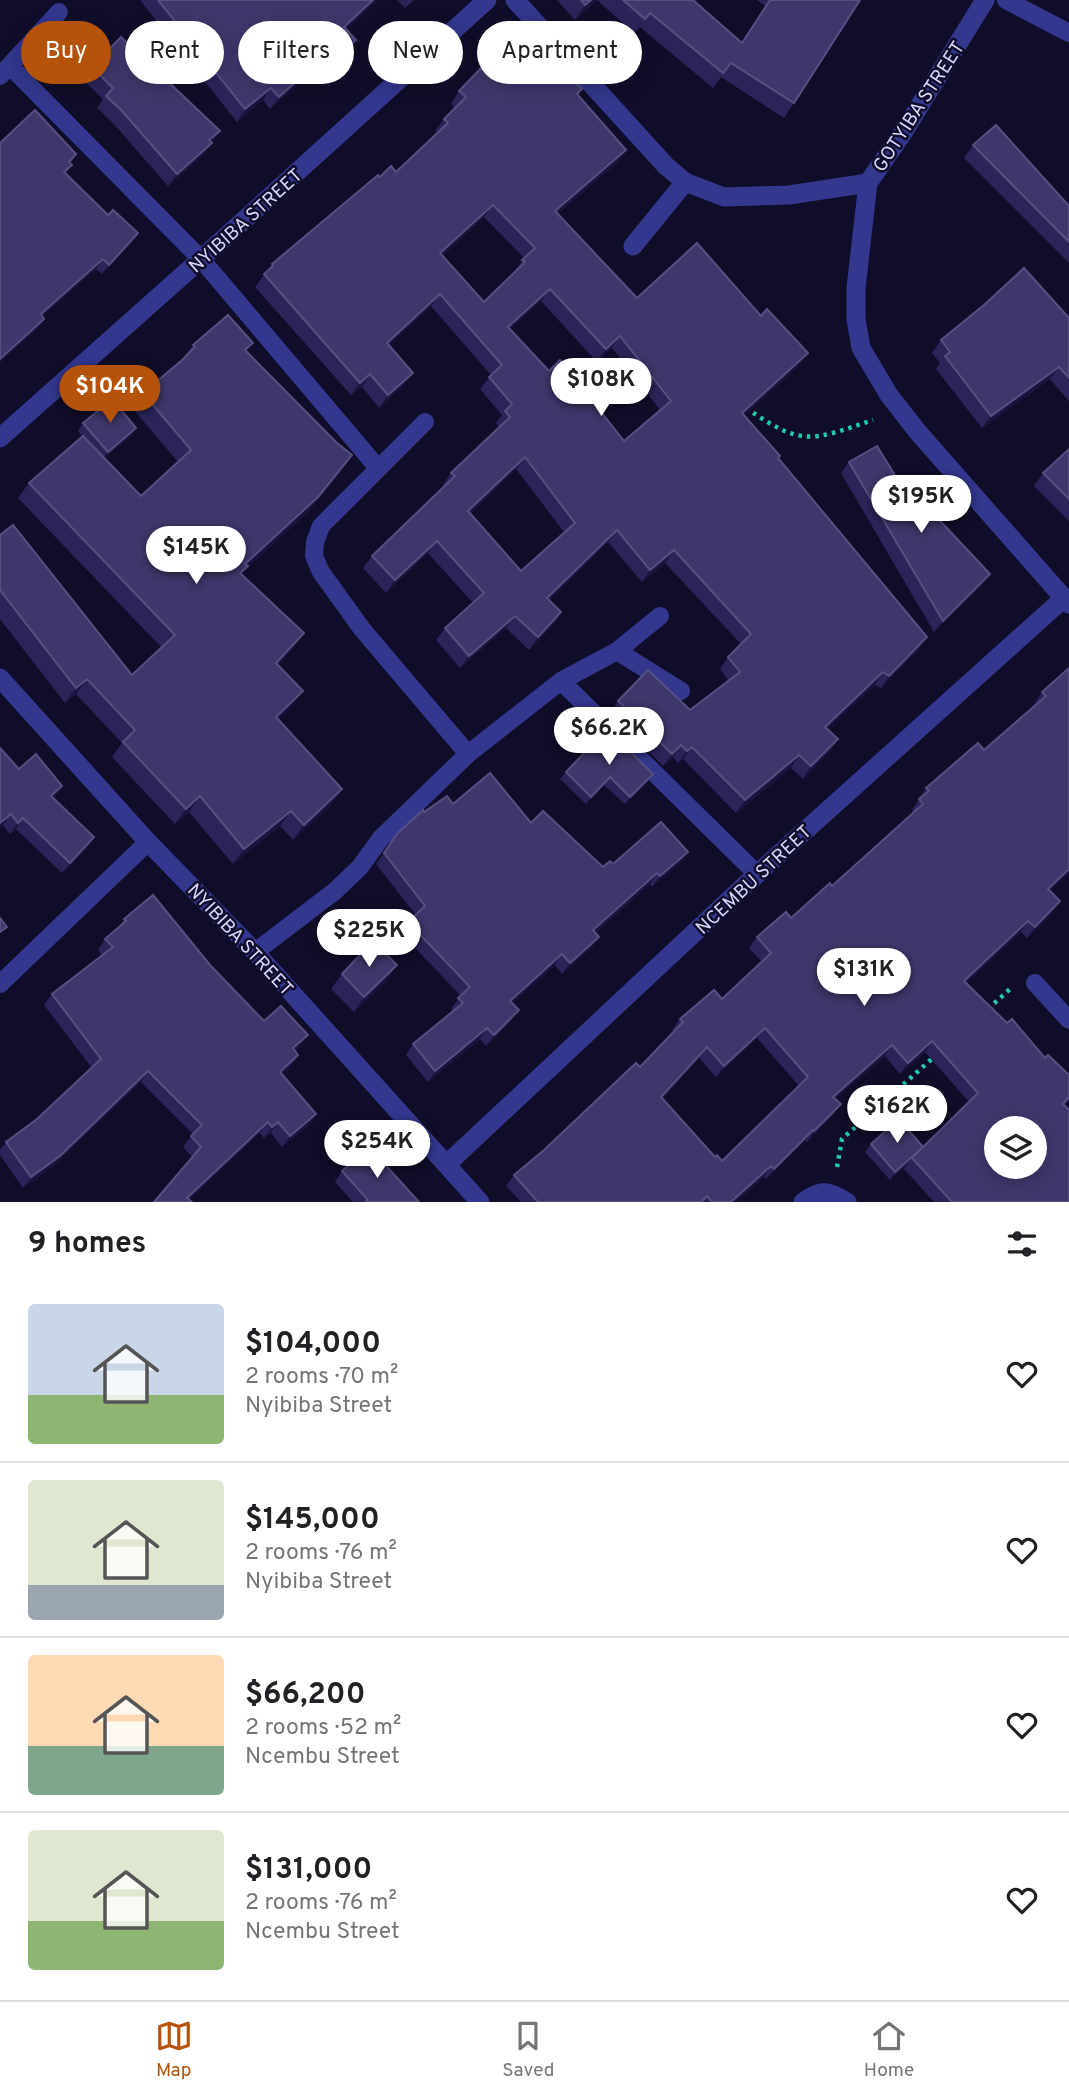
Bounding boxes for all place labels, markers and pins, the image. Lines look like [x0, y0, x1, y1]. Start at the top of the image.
pin: $108K [552, 358, 650, 418]
pin: $104K [61, 366, 159, 425]
pin: $195K [872, 476, 970, 535]
pin: $145K [147, 526, 245, 586]
pin: $66.2K [552, 708, 666, 767]
pin: $225K [320, 909, 418, 969]
pin: $131K [815, 948, 913, 1008]
pin: $162K [848, 1086, 946, 1145]
pin: $254K [328, 1120, 426, 1180]

